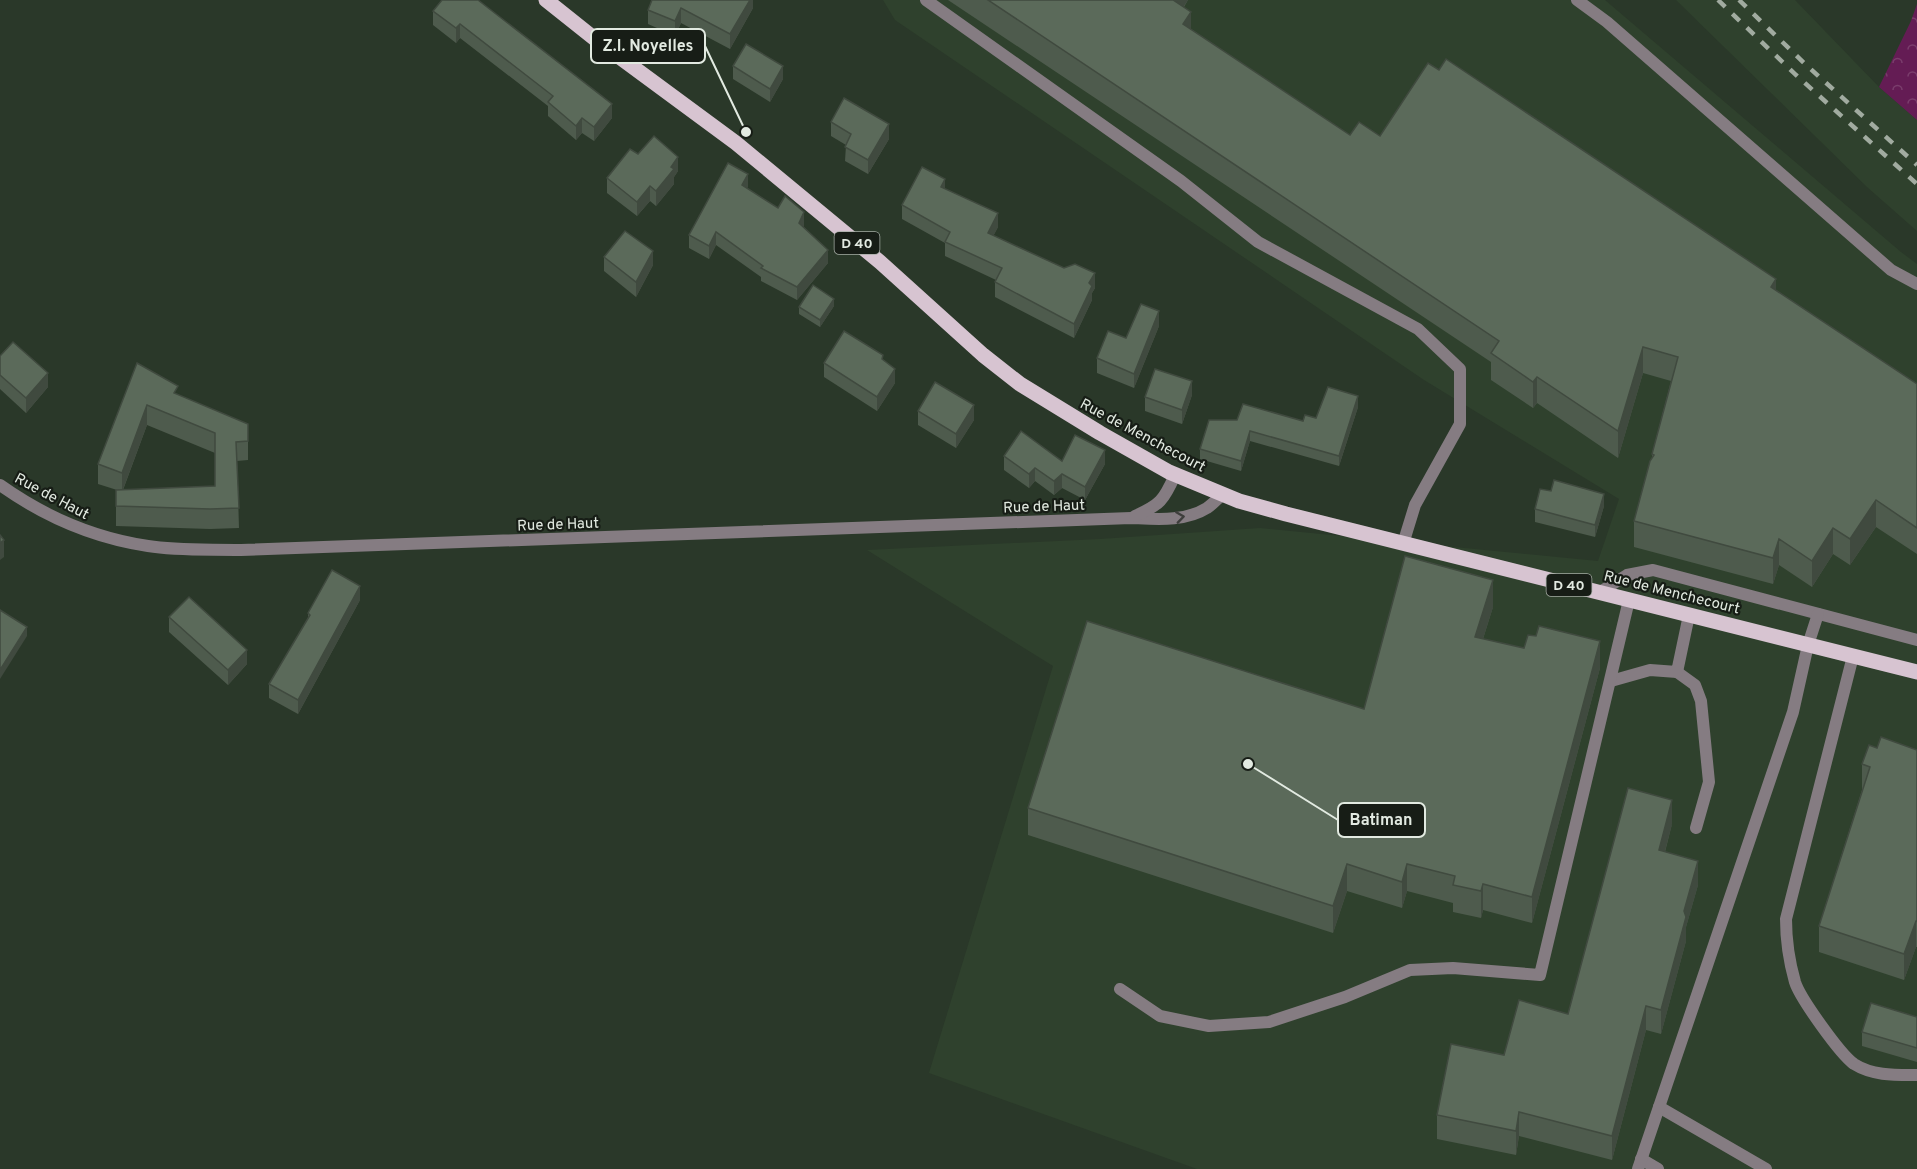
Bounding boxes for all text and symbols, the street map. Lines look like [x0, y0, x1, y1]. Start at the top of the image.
callout: Z.I. Noyelles [591, 29, 705, 63]
text: Z.I. Noyelles [603, 37, 694, 57]
road number: D 40 [834, 232, 880, 254]
street label: Rue de Menchecourt [1076, 395, 1208, 477]
street label: Rue de Haut [11, 470, 92, 525]
street label: Rue de Haut [1003, 497, 1085, 518]
one-way arrow [1175, 511, 1184, 523]
street label: Rue de Haut [517, 515, 599, 536]
street label: Rue de Menchecourt [1602, 567, 1742, 620]
road number: D 40 [1546, 574, 1592, 596]
callout: Batiman [1338, 803, 1425, 837]
text: Batiman [1350, 811, 1412, 831]

